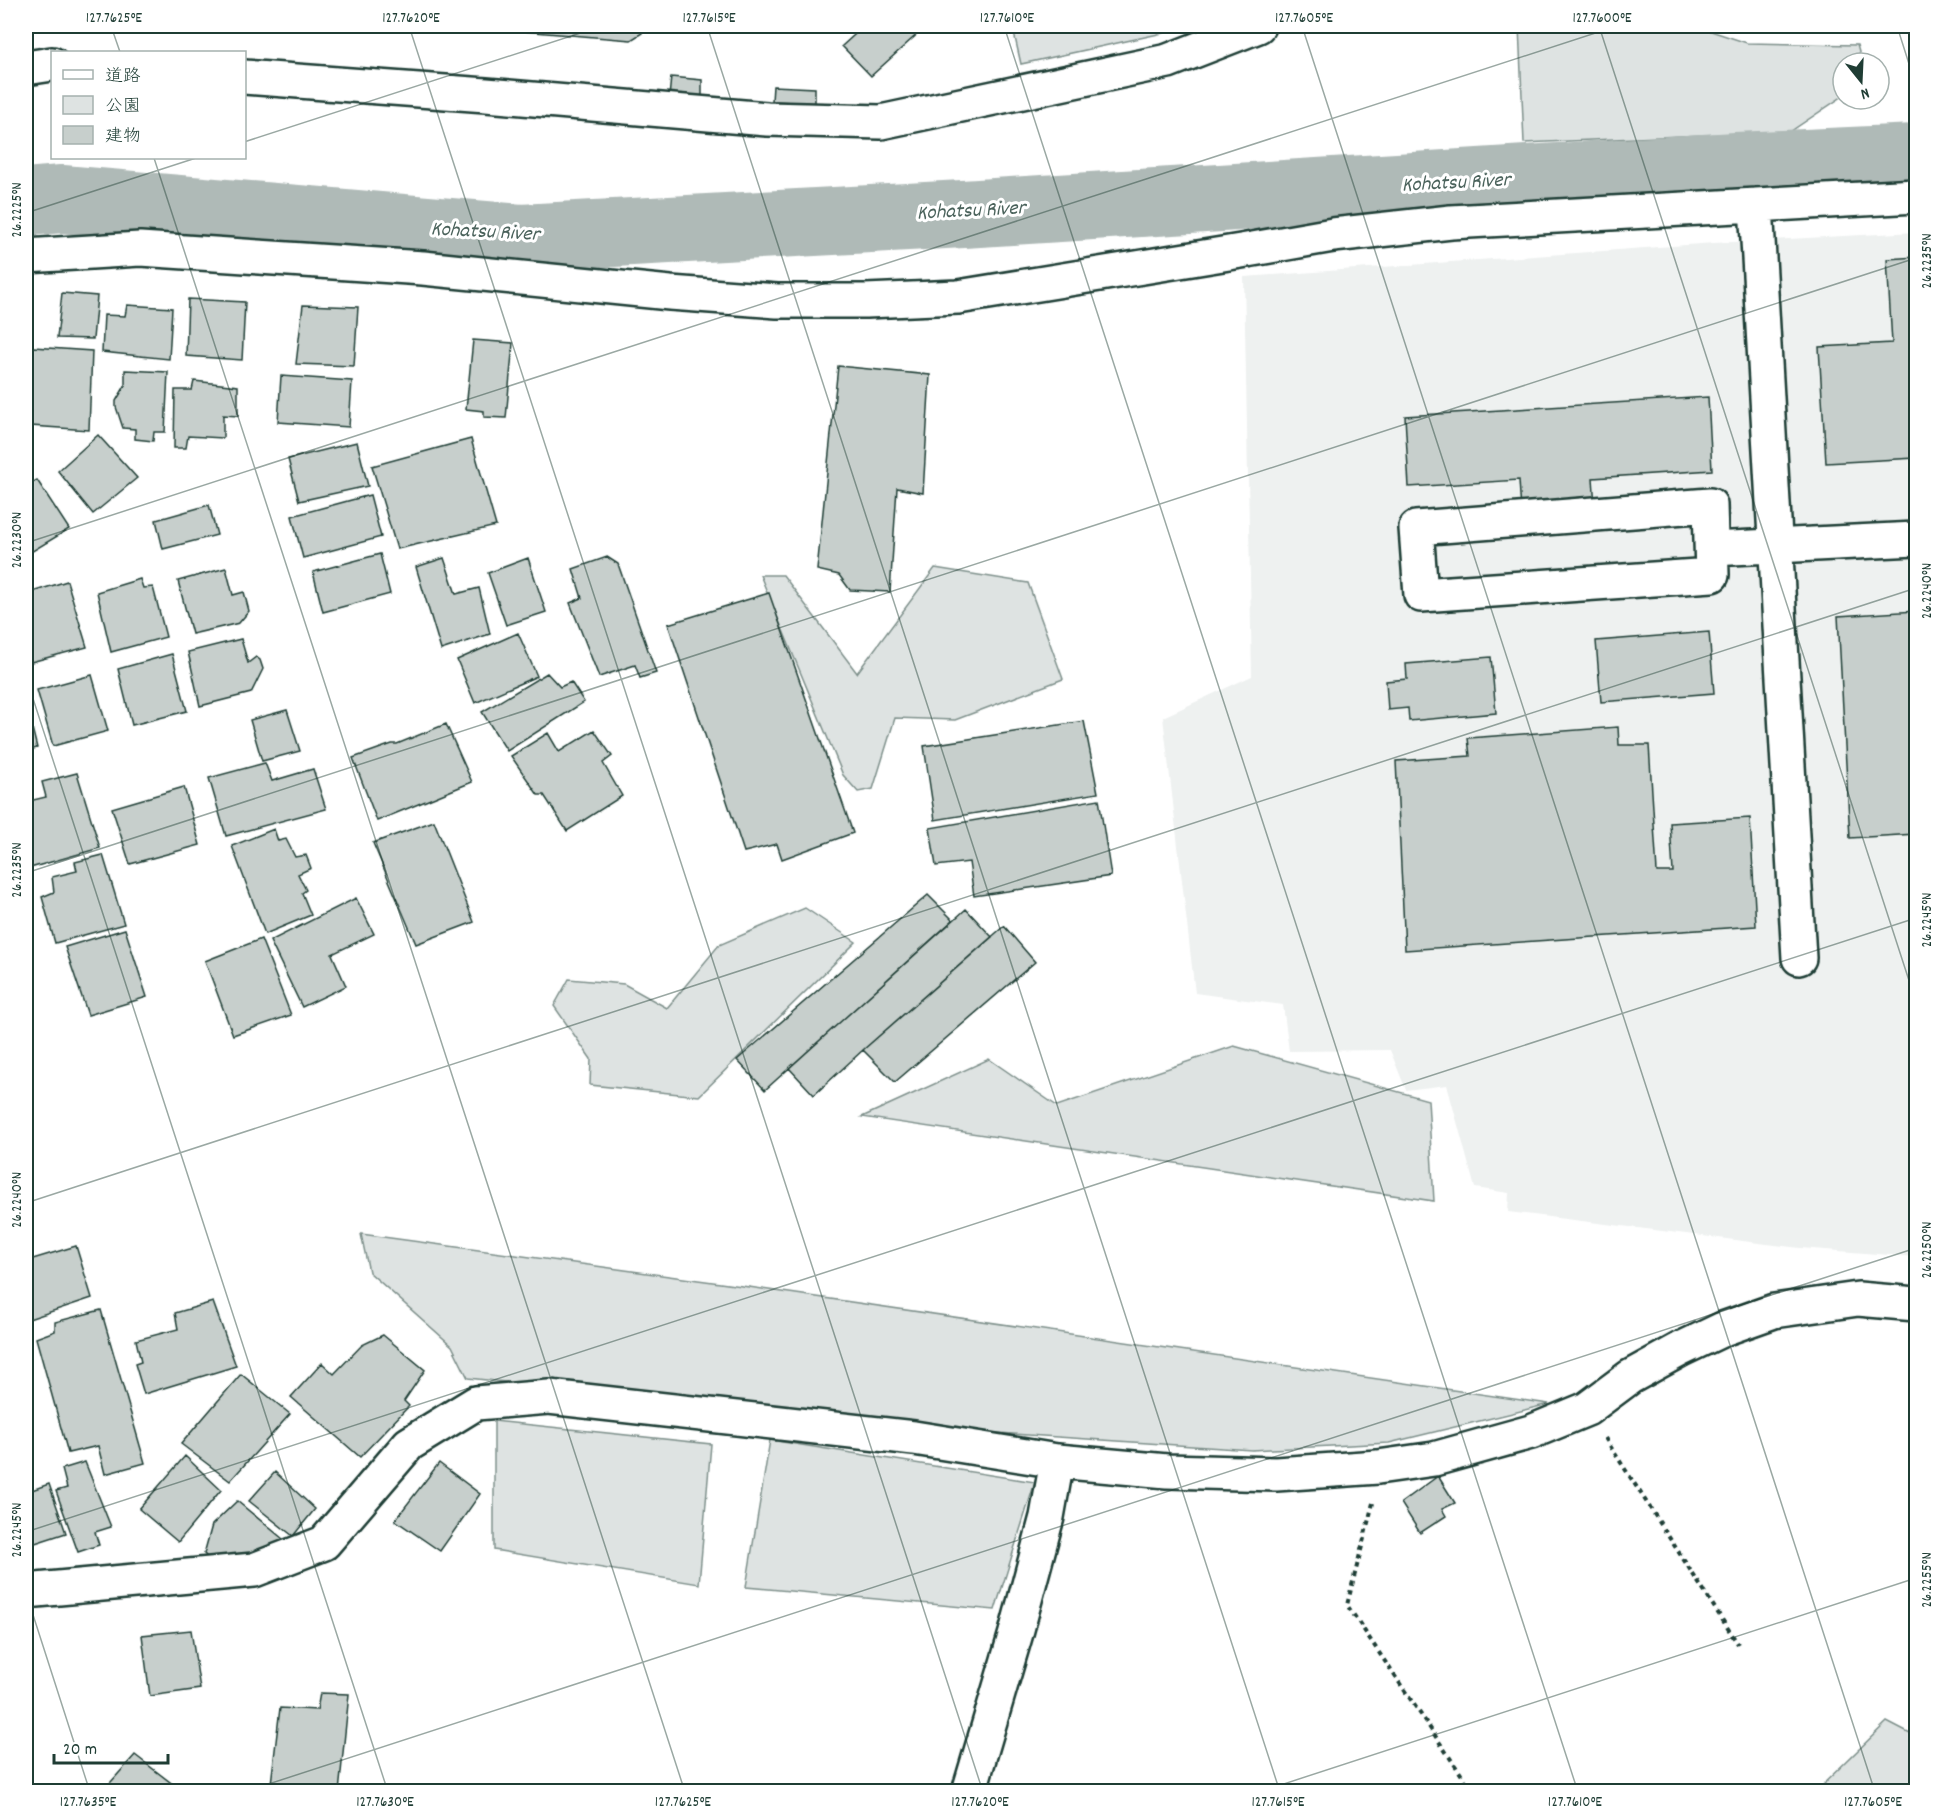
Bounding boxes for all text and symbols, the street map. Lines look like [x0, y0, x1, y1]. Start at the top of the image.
text: 127.7625°E [86, 8, 142, 30]
text: 127.7620°E [382, 8, 440, 30]
text: 127.7615°E [682, 8, 736, 30]
text: 127.7610°E [980, 8, 1034, 30]
text: 127.7605°E [1275, 8, 1333, 30]
text: 127.7600°E [1572, 8, 1632, 30]
legend [51, 51, 246, 159]
north arrow [1831, 51, 1891, 111]
text: 道路 [105, 65, 141, 90]
text: N [1857, 81, 1872, 105]
text: 公園 [105, 95, 141, 120]
text: 建物 [105, 125, 141, 150]
water label: Kohatsu River [1401, 166, 1513, 202]
text: 26.2225°N [7, 182, 29, 238]
water label: Kohatsu River [916, 194, 1028, 230]
water label: Kohatsu River [430, 215, 542, 251]
text: 26.2235°N [1917, 233, 1939, 289]
text: 26.2230°N [7, 512, 29, 568]
text: 26.2240°N [1917, 563, 1939, 619]
text: 26.2235°N [7, 842, 29, 898]
text: 26.2245°N [1917, 893, 1939, 947]
text: 26.2240°N [7, 1172, 29, 1228]
text: 26.2250°N [1917, 1222, 1939, 1278]
text: 26.2245°N [7, 1503, 29, 1557]
text: 26.2255°N [1917, 1552, 1939, 1608]
scale bar [54, 1727, 168, 1765]
text: 20 m [63, 1738, 97, 1763]
text: 127.7635°E [60, 1792, 116, 1814]
text: 127.7630°E [356, 1792, 414, 1814]
text: 127.7625°E [655, 1792, 711, 1814]
text: 127.7620°E [951, 1792, 1009, 1814]
text: 127.7615°E [1251, 1792, 1305, 1814]
text: 127.7610°E [1548, 1792, 1602, 1814]
text: 127.7605°E [1844, 1792, 1902, 1814]

